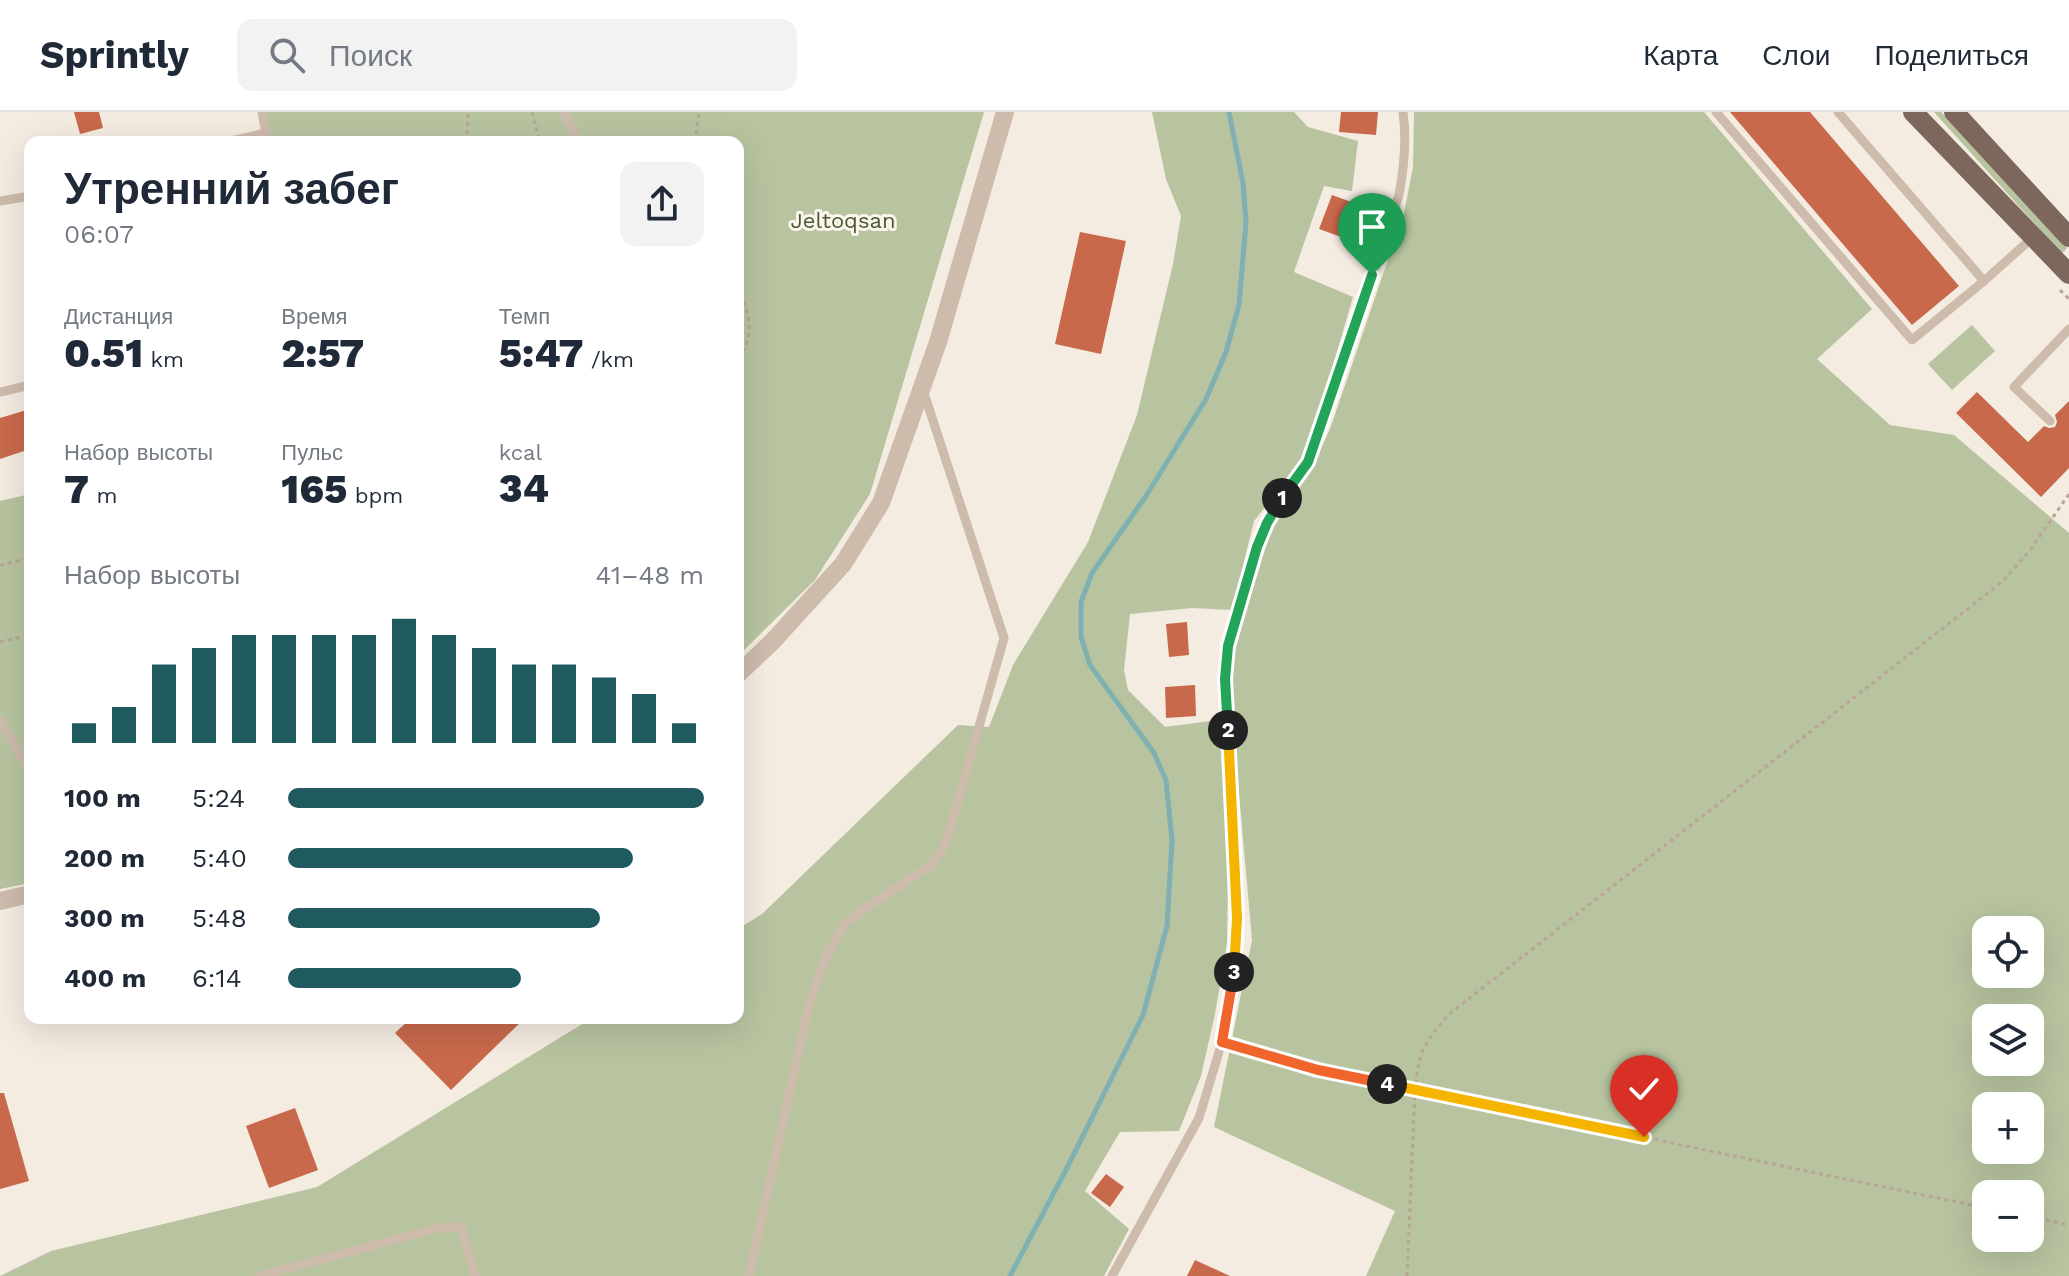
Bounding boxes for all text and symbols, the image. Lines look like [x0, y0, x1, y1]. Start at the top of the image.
search box [237, 19, 797, 91]
text: Sprintly [40, 33, 189, 77]
icon: search [265, 33, 309, 77]
text: Поиск [329, 38, 412, 73]
text: Карта [1643, 39, 1718, 72]
text: Слои [1762, 39, 1830, 72]
text: Поделиться [1874, 39, 2029, 72]
button: share [620, 162, 704, 246]
text: Утренний забег [64, 163, 399, 215]
pin [1338, 193, 1406, 275]
icon: arrive [1350, 205, 1394, 249]
park label: Jeltoqsan [790, 208, 896, 233]
text: 06:07 [64, 219, 134, 249]
text: Дистанция [64, 304, 173, 329]
text: Время [281, 304, 348, 329]
text: Темп [499, 304, 550, 329]
text: 0.51 [64, 330, 143, 377]
text: 2:57 [281, 330, 364, 377]
text: 5:47 [499, 330, 584, 377]
text: km [143, 347, 184, 372]
text: /km [584, 347, 634, 372]
text: Набор высоты [64, 440, 213, 465]
text: Пульс [281, 440, 343, 465]
text: kcal [499, 440, 542, 465]
text: 34 [499, 465, 549, 512]
text: 7 [64, 466, 89, 513]
text: 165 [281, 466, 347, 513]
pin: 1 [1262, 478, 1302, 518]
text: m [89, 483, 117, 508]
text: bpm [347, 483, 403, 508]
text: 1 [1277, 485, 1287, 510]
text: Набор высоты [64, 560, 240, 590]
text: 41–48 m [596, 560, 704, 590]
pin: 2 [1208, 710, 1248, 750]
text: 2 [1221, 717, 1235, 742]
text: 100 m [64, 783, 141, 813]
text: 5:24 [192, 783, 245, 813]
text: 200 m [64, 843, 145, 873]
text: 5:40 [192, 843, 247, 873]
text: 300 m [64, 903, 145, 933]
text: 5:48 [192, 903, 247, 933]
map controls [1972, 916, 2044, 1252]
button: locate [1972, 916, 2044, 988]
pin: 3 [1214, 952, 1254, 992]
text: 3 [1227, 959, 1241, 984]
text: 400 m [64, 963, 146, 993]
text: 6:14 [192, 963, 242, 993]
button: layers [1972, 1004, 2044, 1076]
pin [1610, 1055, 1678, 1137]
pin: 4 [1367, 1064, 1407, 1104]
icon: check [1622, 1067, 1666, 1111]
text: 4 [1380, 1071, 1394, 1096]
button: + [1972, 1092, 2044, 1164]
button: − [1972, 1180, 2044, 1252]

